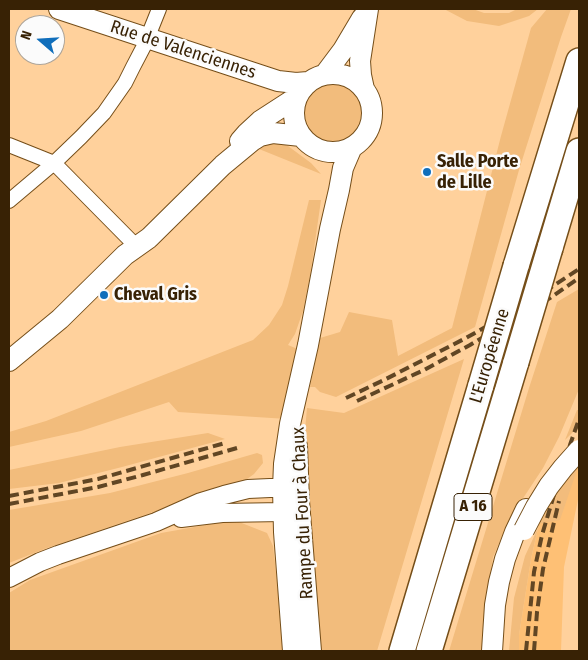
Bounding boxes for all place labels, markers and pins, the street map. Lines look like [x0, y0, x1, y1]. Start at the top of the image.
place label: Salle Porte de Lille [437, 151, 518, 193]
marker: Salle Porte de Lille [421, 166, 433, 178]
place label: Cheval Gris [114, 284, 197, 306]
marker: Cheval Gris [98, 289, 110, 301]

